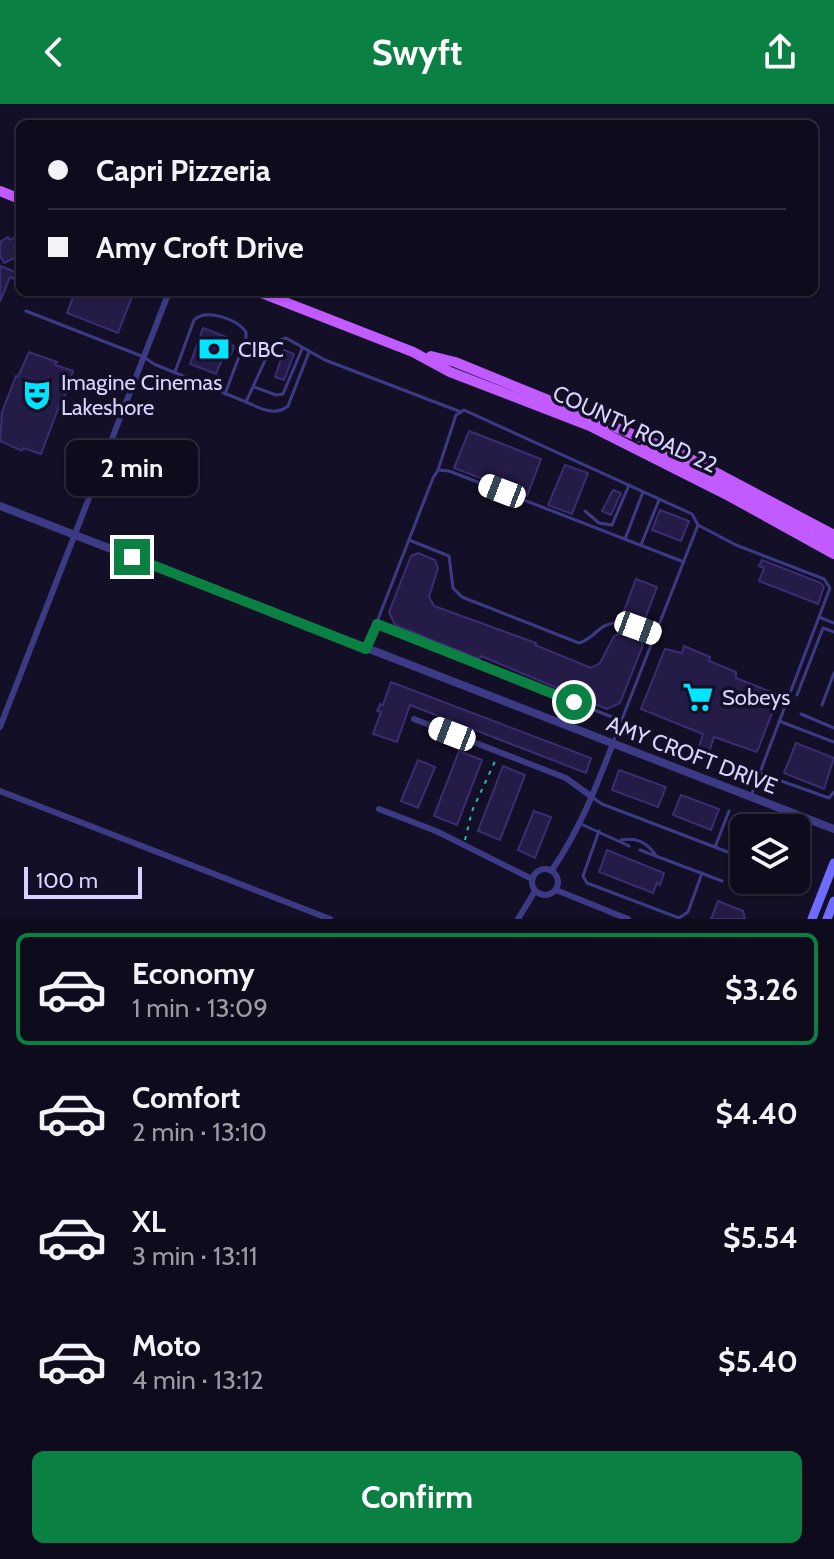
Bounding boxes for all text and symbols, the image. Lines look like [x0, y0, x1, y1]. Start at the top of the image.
icon: back [32, 30, 76, 74]
text: Swyft [372, 30, 462, 74]
icon: share [758, 30, 802, 74]
text: Capri Pizzeria [96, 152, 271, 189]
text: Amy Croft Drive [96, 229, 304, 266]
bank icon: CIBC [197, 332, 231, 366]
place label: CIBC [238, 336, 284, 363]
place label: Imagine Cinemas Lakeshore [61, 369, 222, 421]
theatre icon: Imagine Cinemas Lakeshore [20, 378, 54, 412]
street label: COUNTY ROAD 22 [549, 379, 721, 479]
callout: 2 min [66, 441, 198, 497]
text: 2 min [101, 452, 163, 484]
car [475, 471, 529, 511]
route end [114, 539, 150, 575]
car [611, 609, 665, 647]
supermarket icon: Sobeys [681, 680, 715, 714]
route start [556, 684, 592, 720]
place label: Sobeys [722, 684, 790, 711]
street label: AMY CROFT DRIVE [603, 710, 781, 800]
car [425, 714, 479, 754]
map controls [730, 814, 810, 894]
button: layers [730, 814, 810, 894]
scale bar [24, 863, 142, 899]
text: 100 m [36, 867, 98, 894]
icon: car [36, 953, 108, 1025]
text: Economy [132, 955, 255, 992]
text: $3.26 [725, 971, 798, 1008]
text: 1 min · 13:09 [132, 992, 268, 1024]
icon: car [36, 1077, 108, 1149]
text: Comfort [132, 1079, 240, 1116]
text: $4.40 [715, 1095, 798, 1132]
text: 2 min · 13:10 [132, 1116, 267, 1148]
icon: car [36, 1201, 108, 1273]
text: XL [132, 1203, 166, 1240]
text: $5.54 [723, 1219, 798, 1256]
text: 3 min · 13:11 [132, 1240, 258, 1272]
icon: car [36, 1325, 108, 1397]
text: Moto [132, 1327, 201, 1364]
text: $5.40 [718, 1343, 798, 1380]
text: 4 min · 13:12 [132, 1364, 264, 1396]
button: Confirm [32, 1451, 802, 1543]

